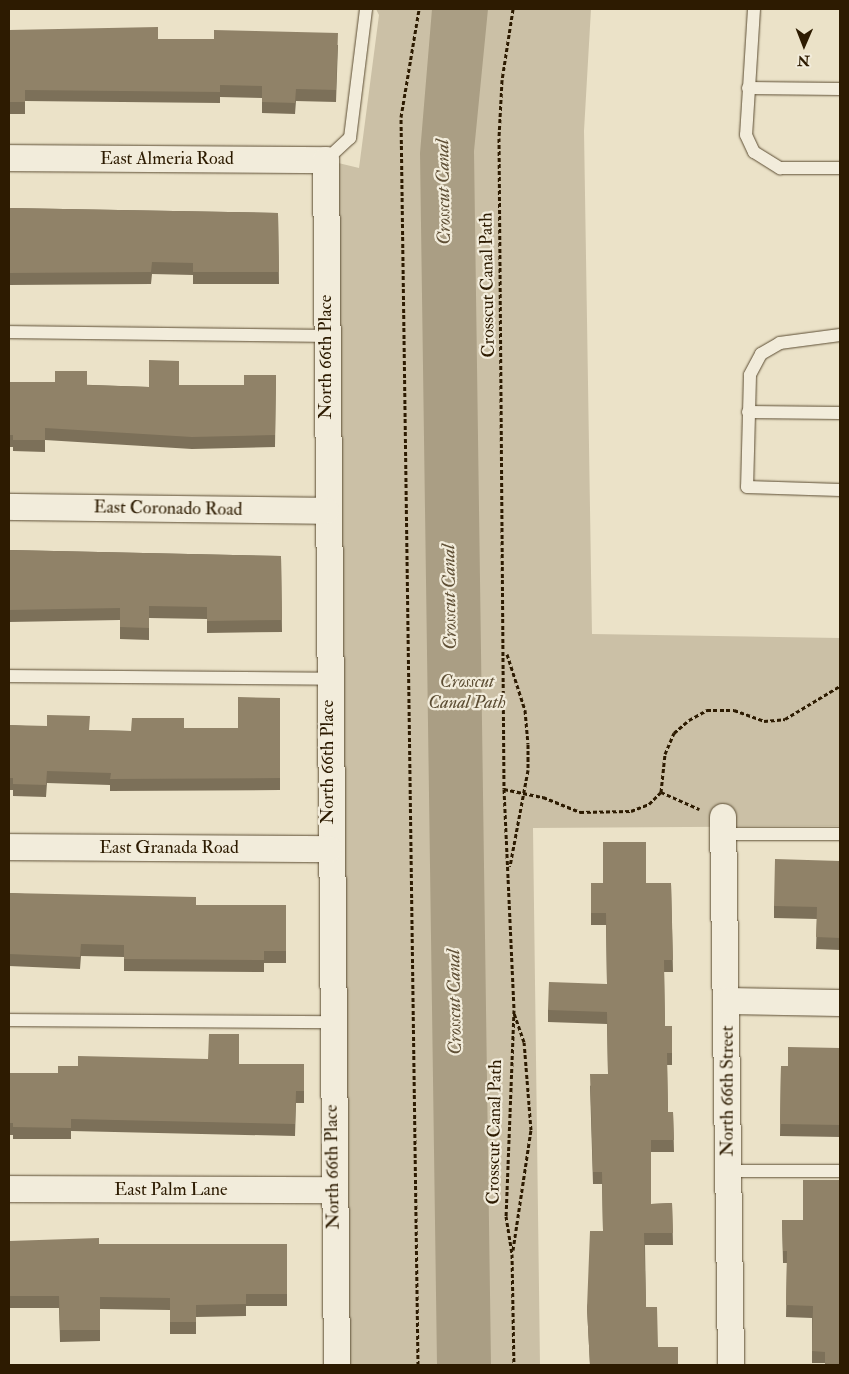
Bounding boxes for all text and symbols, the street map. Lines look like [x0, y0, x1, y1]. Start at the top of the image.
north arrow [779, 20, 829, 70]
text: N [797, 52, 810, 69]
water label: Crosscut Canal [432, 139, 456, 245]
street label: East Almeria Road [100, 148, 234, 170]
street label: Crosscut Canal Path [476, 212, 500, 358]
street label: North 66th Place [315, 295, 337, 419]
street label: East Coronado Road [93, 497, 243, 521]
water label: Crosscut Canal [438, 544, 462, 650]
park label: Crosscut Canal Path [428, 672, 506, 714]
street label: North 66th Place [317, 700, 339, 824]
street label: East Granada Road [99, 837, 239, 859]
water label: Crosscut Canal [443, 949, 467, 1055]
street label: North 66th Street [717, 1026, 739, 1156]
street label: Crosscut Canal Path [483, 1059, 507, 1205]
street label: North 66th Place [321, 1104, 345, 1230]
street label: East Palm Lane [114, 1179, 228, 1201]

